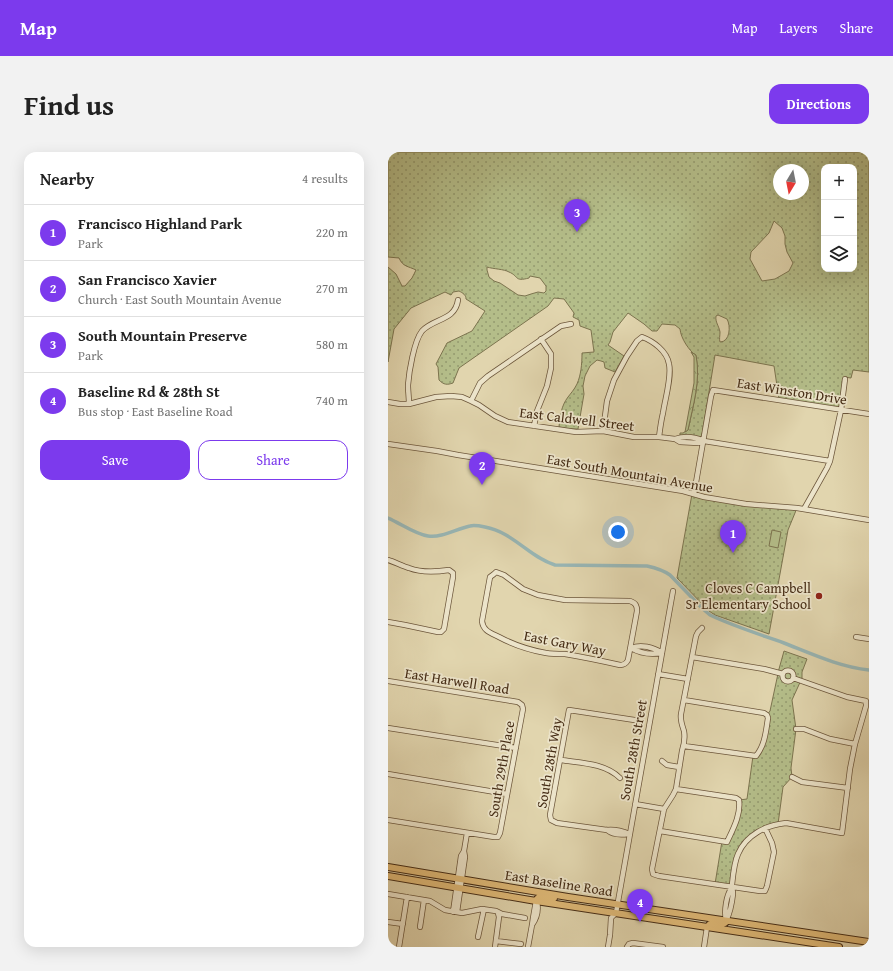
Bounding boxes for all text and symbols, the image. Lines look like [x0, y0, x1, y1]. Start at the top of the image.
text: Map [20, 14, 57, 42]
text: Map [732, 18, 758, 38]
text: Layers [780, 18, 818, 38]
text: Share [840, 18, 873, 38]
text: Find us [24, 84, 114, 125]
button: Directions [769, 84, 869, 124]
north arrow [773, 164, 809, 200]
map controls [821, 164, 857, 272]
button: + [821, 164, 857, 200]
text: Nearby [40, 166, 94, 191]
text: 4 results [302, 169, 348, 188]
pin: 3 [564, 199, 590, 232]
button: − [821, 200, 857, 236]
text: Francisco Highland Park [78, 213, 242, 234]
text: 1 [50, 223, 56, 242]
text: 220 m [316, 223, 348, 242]
text: Park [78, 234, 103, 253]
button: layers [821, 236, 857, 272]
text: San Francisco Xavier [78, 269, 217, 290]
text: 2 [50, 279, 56, 298]
text: 270 m [316, 279, 348, 298]
text: Church · East South Mountain Avenue [78, 290, 282, 309]
text: South Mountain Preserve [78, 325, 247, 346]
text: 3 [50, 335, 56, 354]
text: 580 m [316, 335, 348, 354]
text: Park [78, 346, 103, 365]
street label: East Winston Drive [736, 372, 849, 410]
text: Baseline Rd & 28th St [78, 381, 220, 402]
text: 4 [50, 391, 56, 410]
text: 740 m [316, 391, 348, 410]
text: Bus stop · East Baseline Road [78, 402, 233, 421]
street label: East Caldwell Street [518, 402, 636, 436]
button: Save [40, 440, 190, 480]
button: Share [198, 440, 348, 480]
street label: East South Mountain Avenue [545, 449, 715, 498]
pin: 2 [469, 452, 495, 485]
pin: 1 [720, 520, 746, 553]
your location [608, 522, 628, 542]
place label: Cloves C Campbell Sr Elementary School [686, 578, 811, 614]
marker: Cloves C Campbell Sr Elementary School [814, 591, 824, 601]
street label: East Gary Way [522, 625, 608, 661]
street label: East Harwell Road [403, 663, 511, 699]
street label: South 28th Street [614, 698, 652, 802]
street label: South 28th Way [531, 716, 567, 810]
street label: South 29th Place [483, 719, 519, 819]
street label: East Baseline Road [504, 865, 615, 901]
pin: 4 [627, 889, 653, 922]

